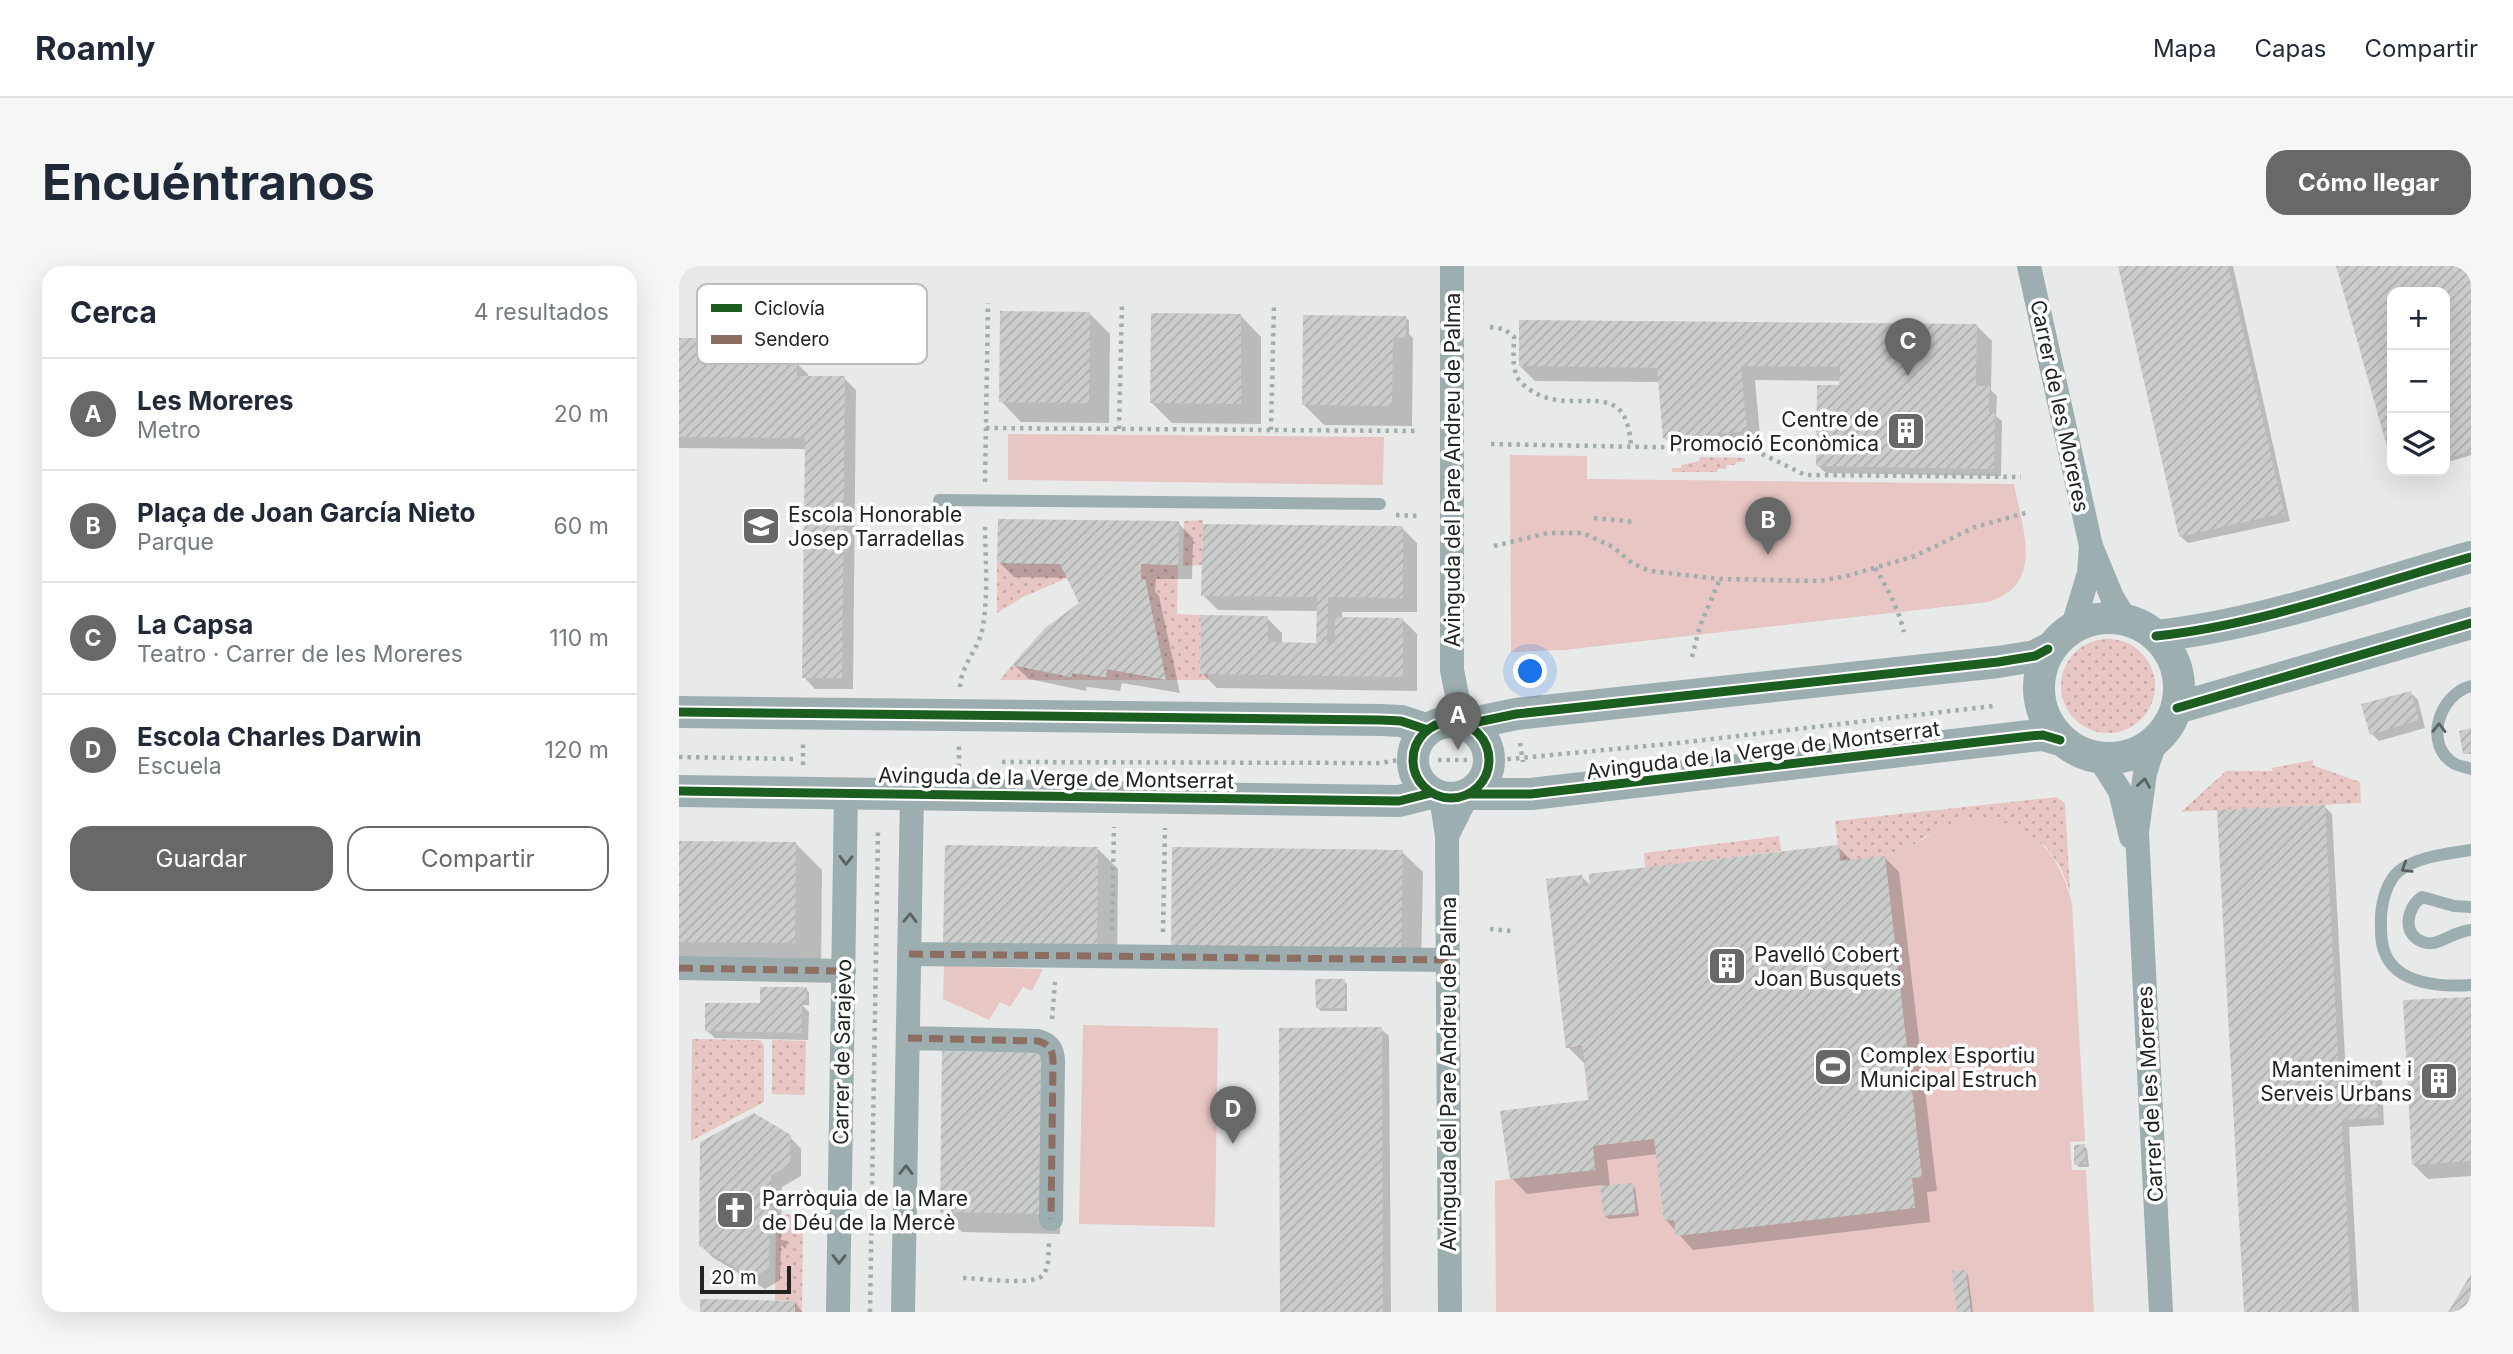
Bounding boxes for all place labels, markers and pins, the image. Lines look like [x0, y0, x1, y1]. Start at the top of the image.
pin: C [1885, 318, 1931, 376]
place label: Centre de Promoció Econòmica [1669, 407, 1879, 456]
building icon: Centre de Promoció Econòmica [1885, 410, 1927, 452]
pin: B [1745, 497, 1791, 555]
place label: Escola Honorable Josep Tarradellas [788, 502, 965, 551]
school or university icon: Escola Honorable Josep Tarradellas [740, 505, 782, 547]
pin: A [1435, 692, 1481, 750]
place label: Pavelló Cobert Joan Busquets [1754, 942, 1901, 991]
building icon: Pavelló Cobert Joan Busquets [1706, 945, 1748, 987]
place label: Complex Esportiu Municipal Estruch [1860, 1043, 2037, 1092]
sports icon: Complex Esportiu Municipal Estruch [1812, 1046, 1854, 1088]
place label: Manteniment i Serveis Urbans [2260, 1057, 2412, 1106]
building icon: Manteniment i Serveis Urbans [2418, 1060, 2460, 1102]
pin: D [1210, 1086, 1256, 1144]
place label: Parròquia de la Mare de Déu de la Mercè [762, 1186, 968, 1235]
church icon: Parròquia de la Mare de Déu de la Mercè [714, 1189, 756, 1231]

